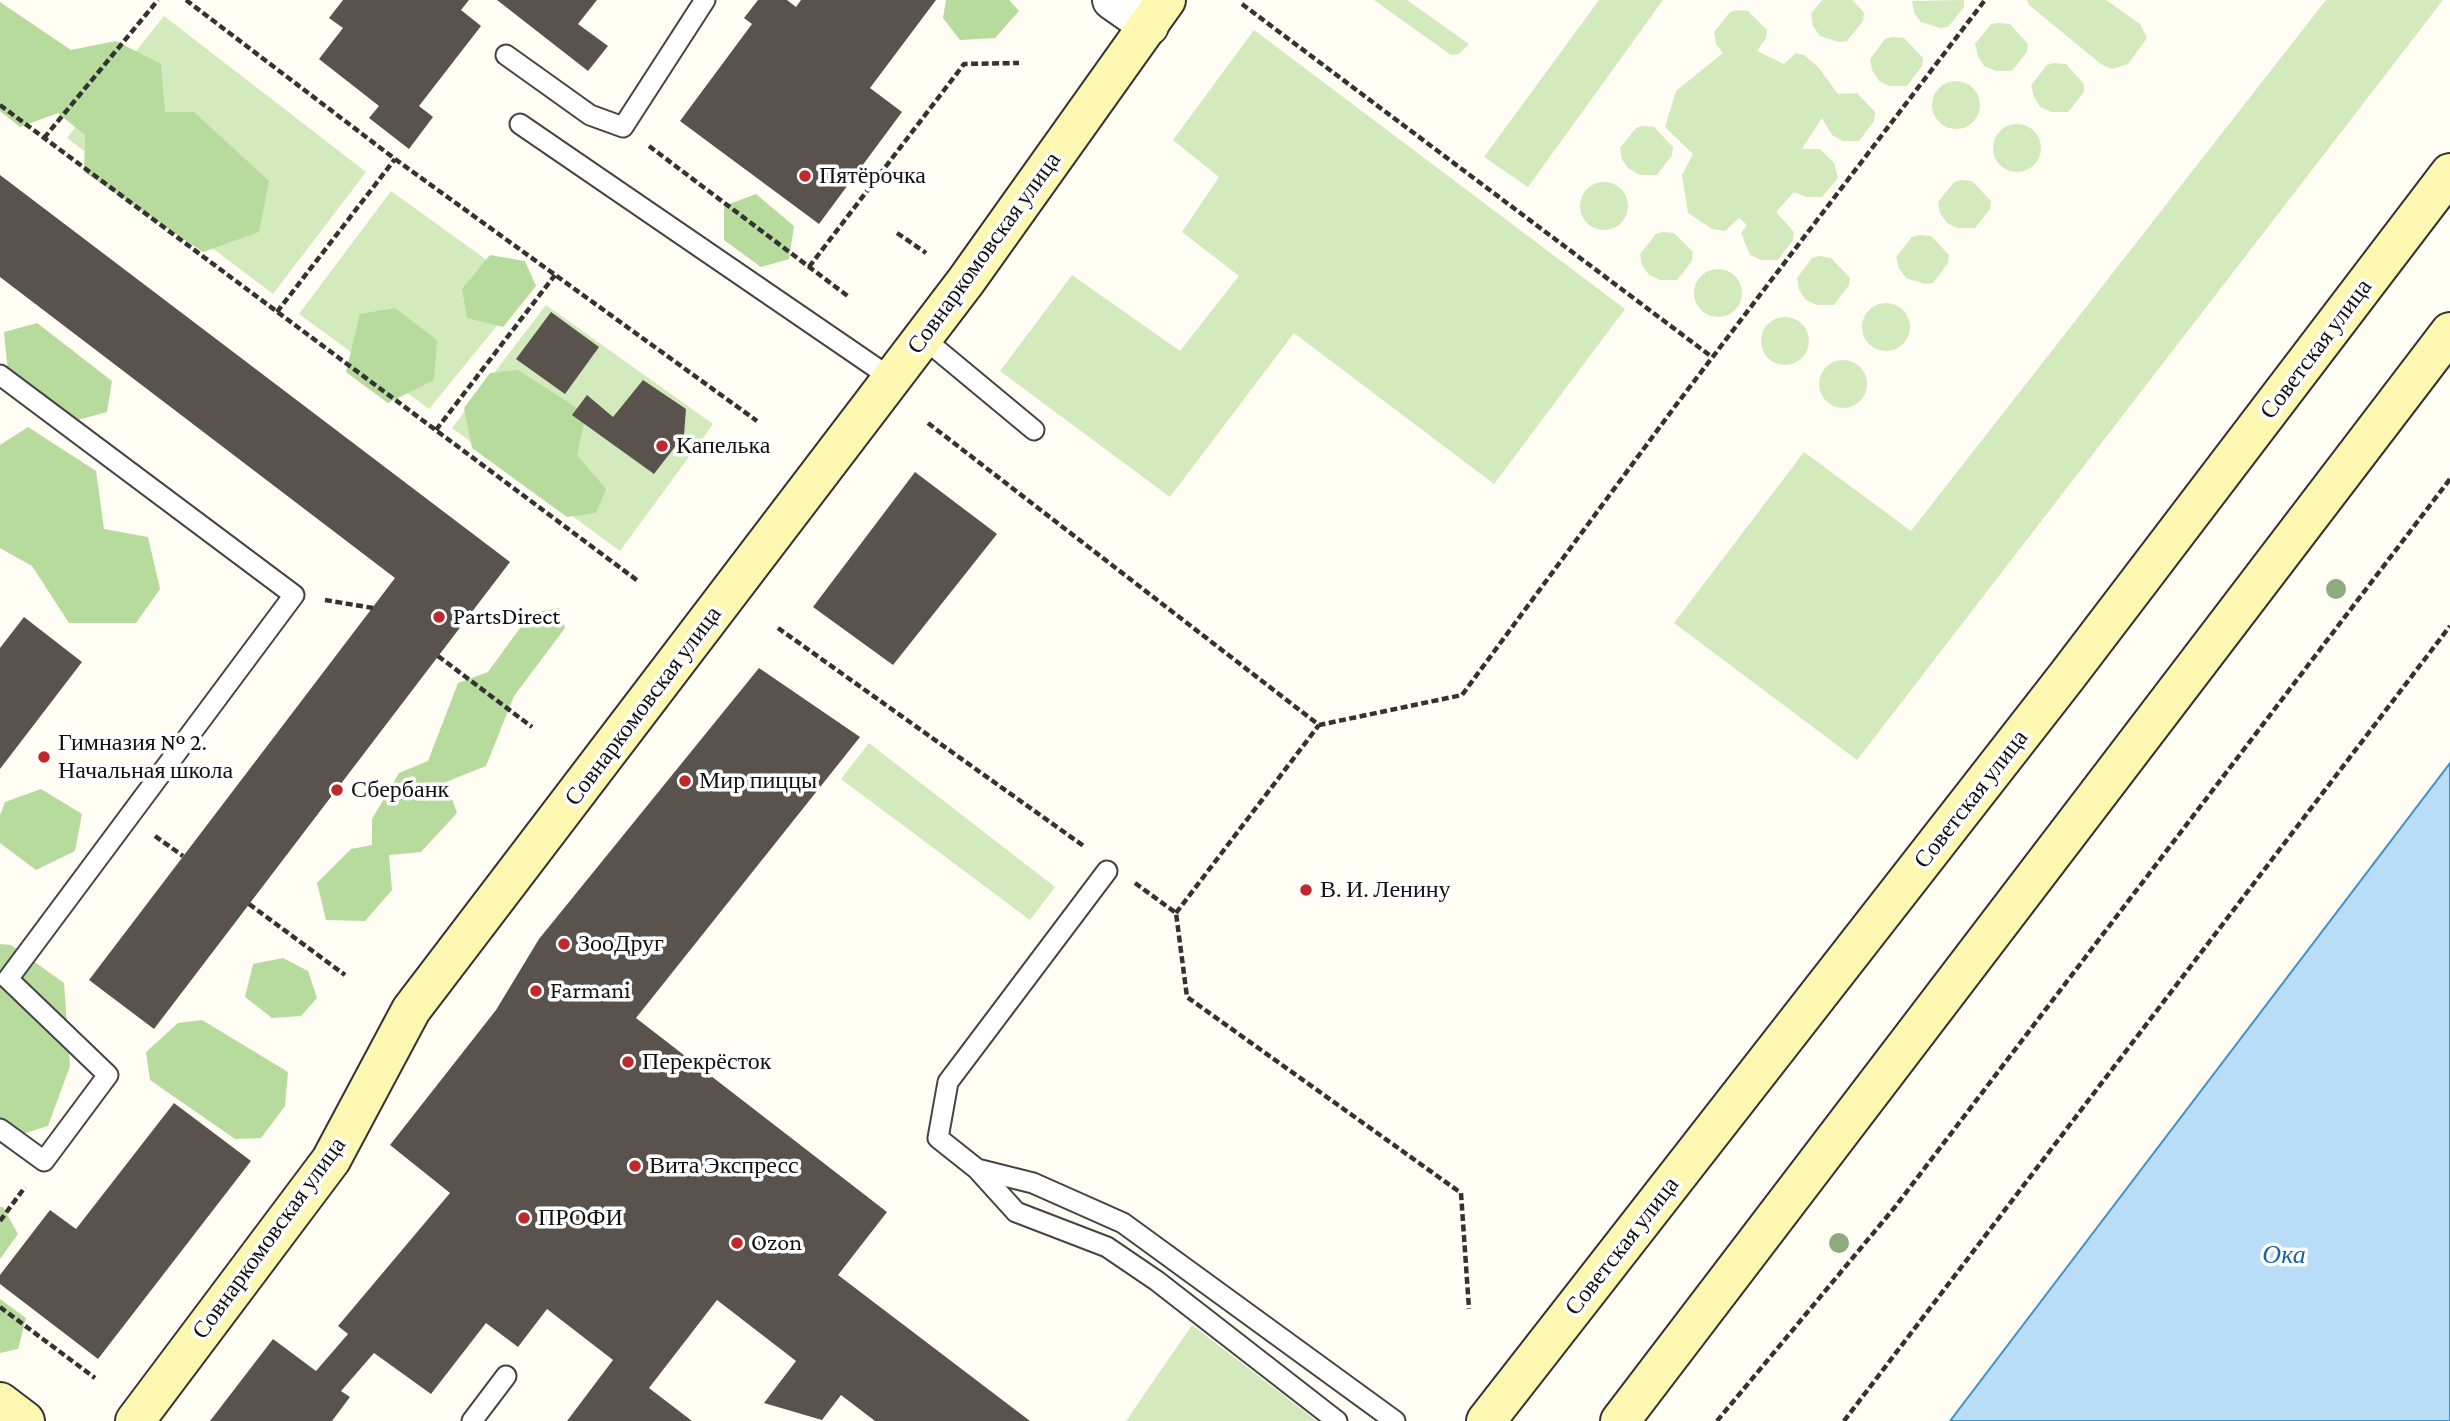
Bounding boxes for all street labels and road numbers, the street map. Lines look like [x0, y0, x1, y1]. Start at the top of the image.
street label: Совнаркомовская улица [901, 146, 1067, 360]
street label: Советская улица [2254, 273, 2378, 425]
street label: Совнаркомовская улица [558, 600, 728, 812]
street label: Советская улица [1908, 724, 2034, 874]
street label: Совнаркомовская улица [186, 1131, 352, 1345]
street label: Советская улица [1559, 1171, 1685, 1321]

